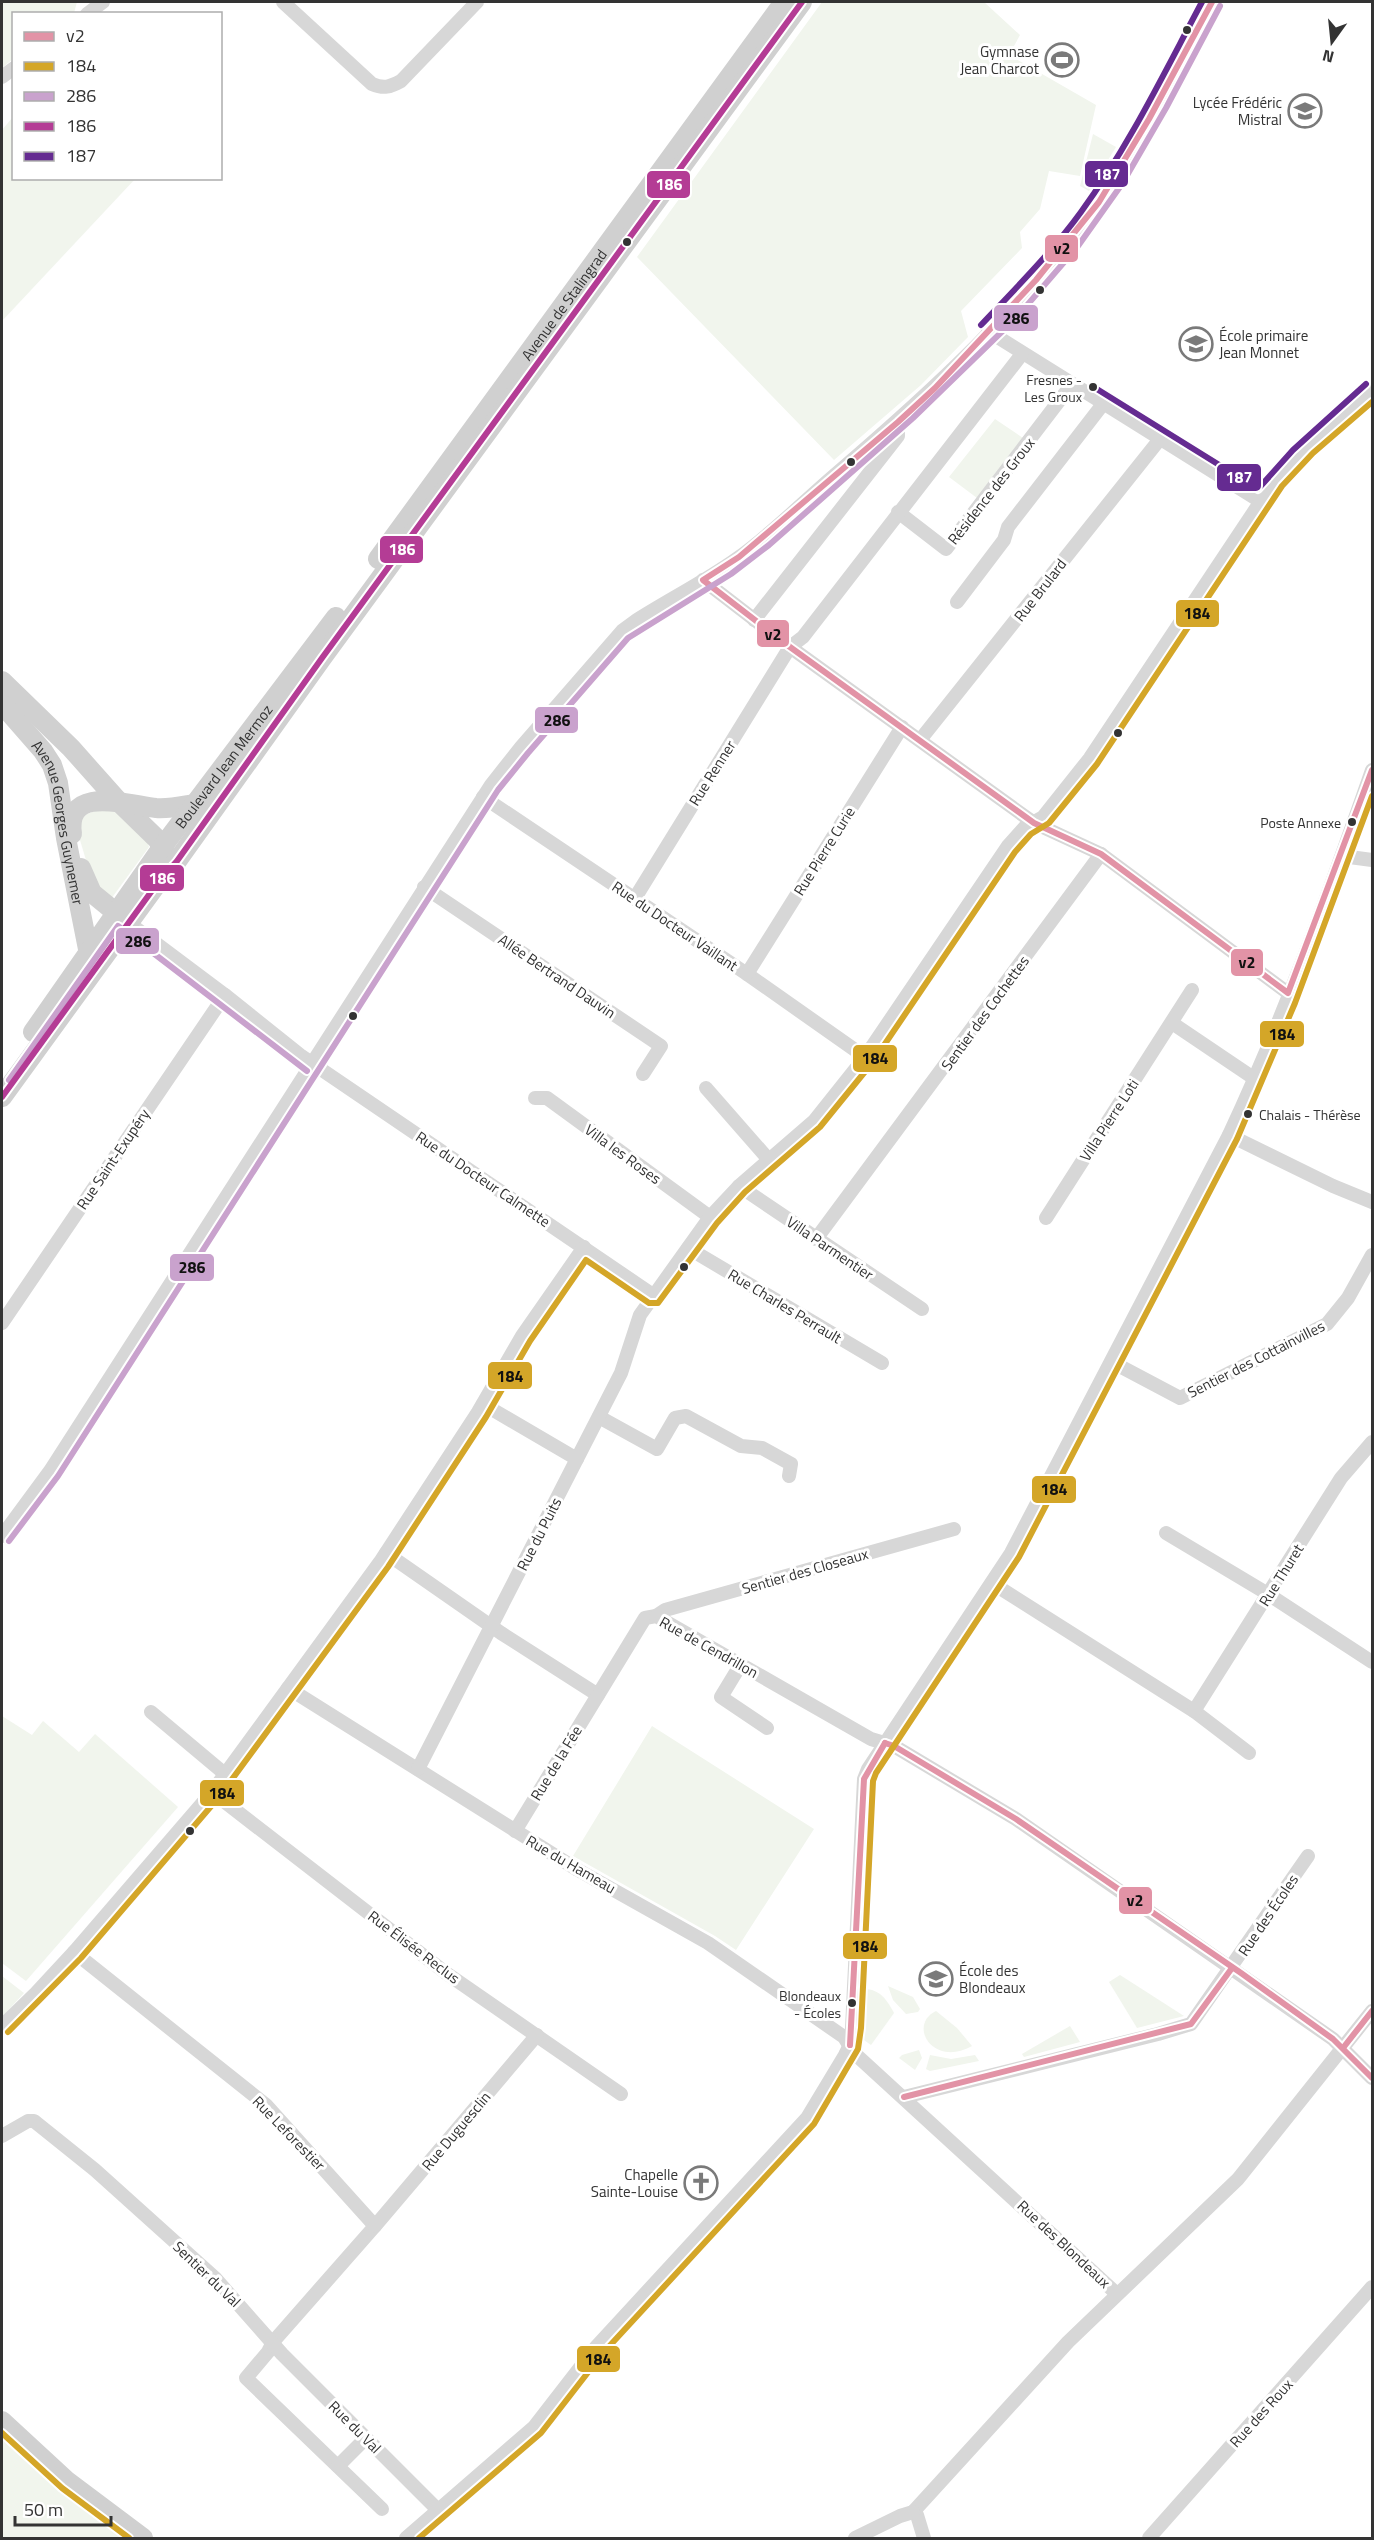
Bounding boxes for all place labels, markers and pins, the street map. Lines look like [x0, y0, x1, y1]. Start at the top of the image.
unlabelled marker [1181, 24, 1193, 36]
place label: Gymnase Jean Charcot [960, 40, 1040, 80]
sports icon: Gymnase Jean Charcot [1044, 42, 1080, 78]
place label: Lycée Frédéric Mistral [1193, 91, 1282, 131]
school or university icon: Lycée Frédéric Mistral [1287, 93, 1323, 129]
unlabelled marker [621, 236, 633, 248]
unlabelled marker [1034, 284, 1046, 296]
place label: École primaire Jean Monnet [1219, 324, 1308, 364]
school or university icon: École primaire Jean Monnet [1178, 326, 1214, 362]
place label: Fresnes - Les Groux [1024, 369, 1083, 407]
marker: Fresnes - Les Groux [1087, 381, 1099, 393]
unlabelled marker [845, 456, 857, 468]
unlabelled marker [1112, 727, 1124, 739]
place label: Poste Annexe [1260, 812, 1341, 833]
marker: Poste Annexe [1346, 816, 1358, 828]
unlabelled marker [347, 1010, 359, 1022]
place label: Chalais - Thérèse [1259, 1104, 1361, 1125]
marker: Chalais - Thérèse [1242, 1108, 1254, 1120]
unlabelled marker [678, 1261, 690, 1273]
unlabelled marker [184, 1825, 196, 1837]
place label: École des Blondeaux [959, 1959, 1026, 1999]
school or university icon: École des Blondeaux [918, 1961, 954, 1997]
place label: Blondeaux - Écoles [779, 1985, 842, 2023]
marker: Blondeaux - Écoles [846, 1997, 858, 2009]
place label: Chapelle Sainte-Louise [591, 2163, 678, 2203]
church icon: Chapelle Sainte-Louise [683, 2165, 719, 2201]

